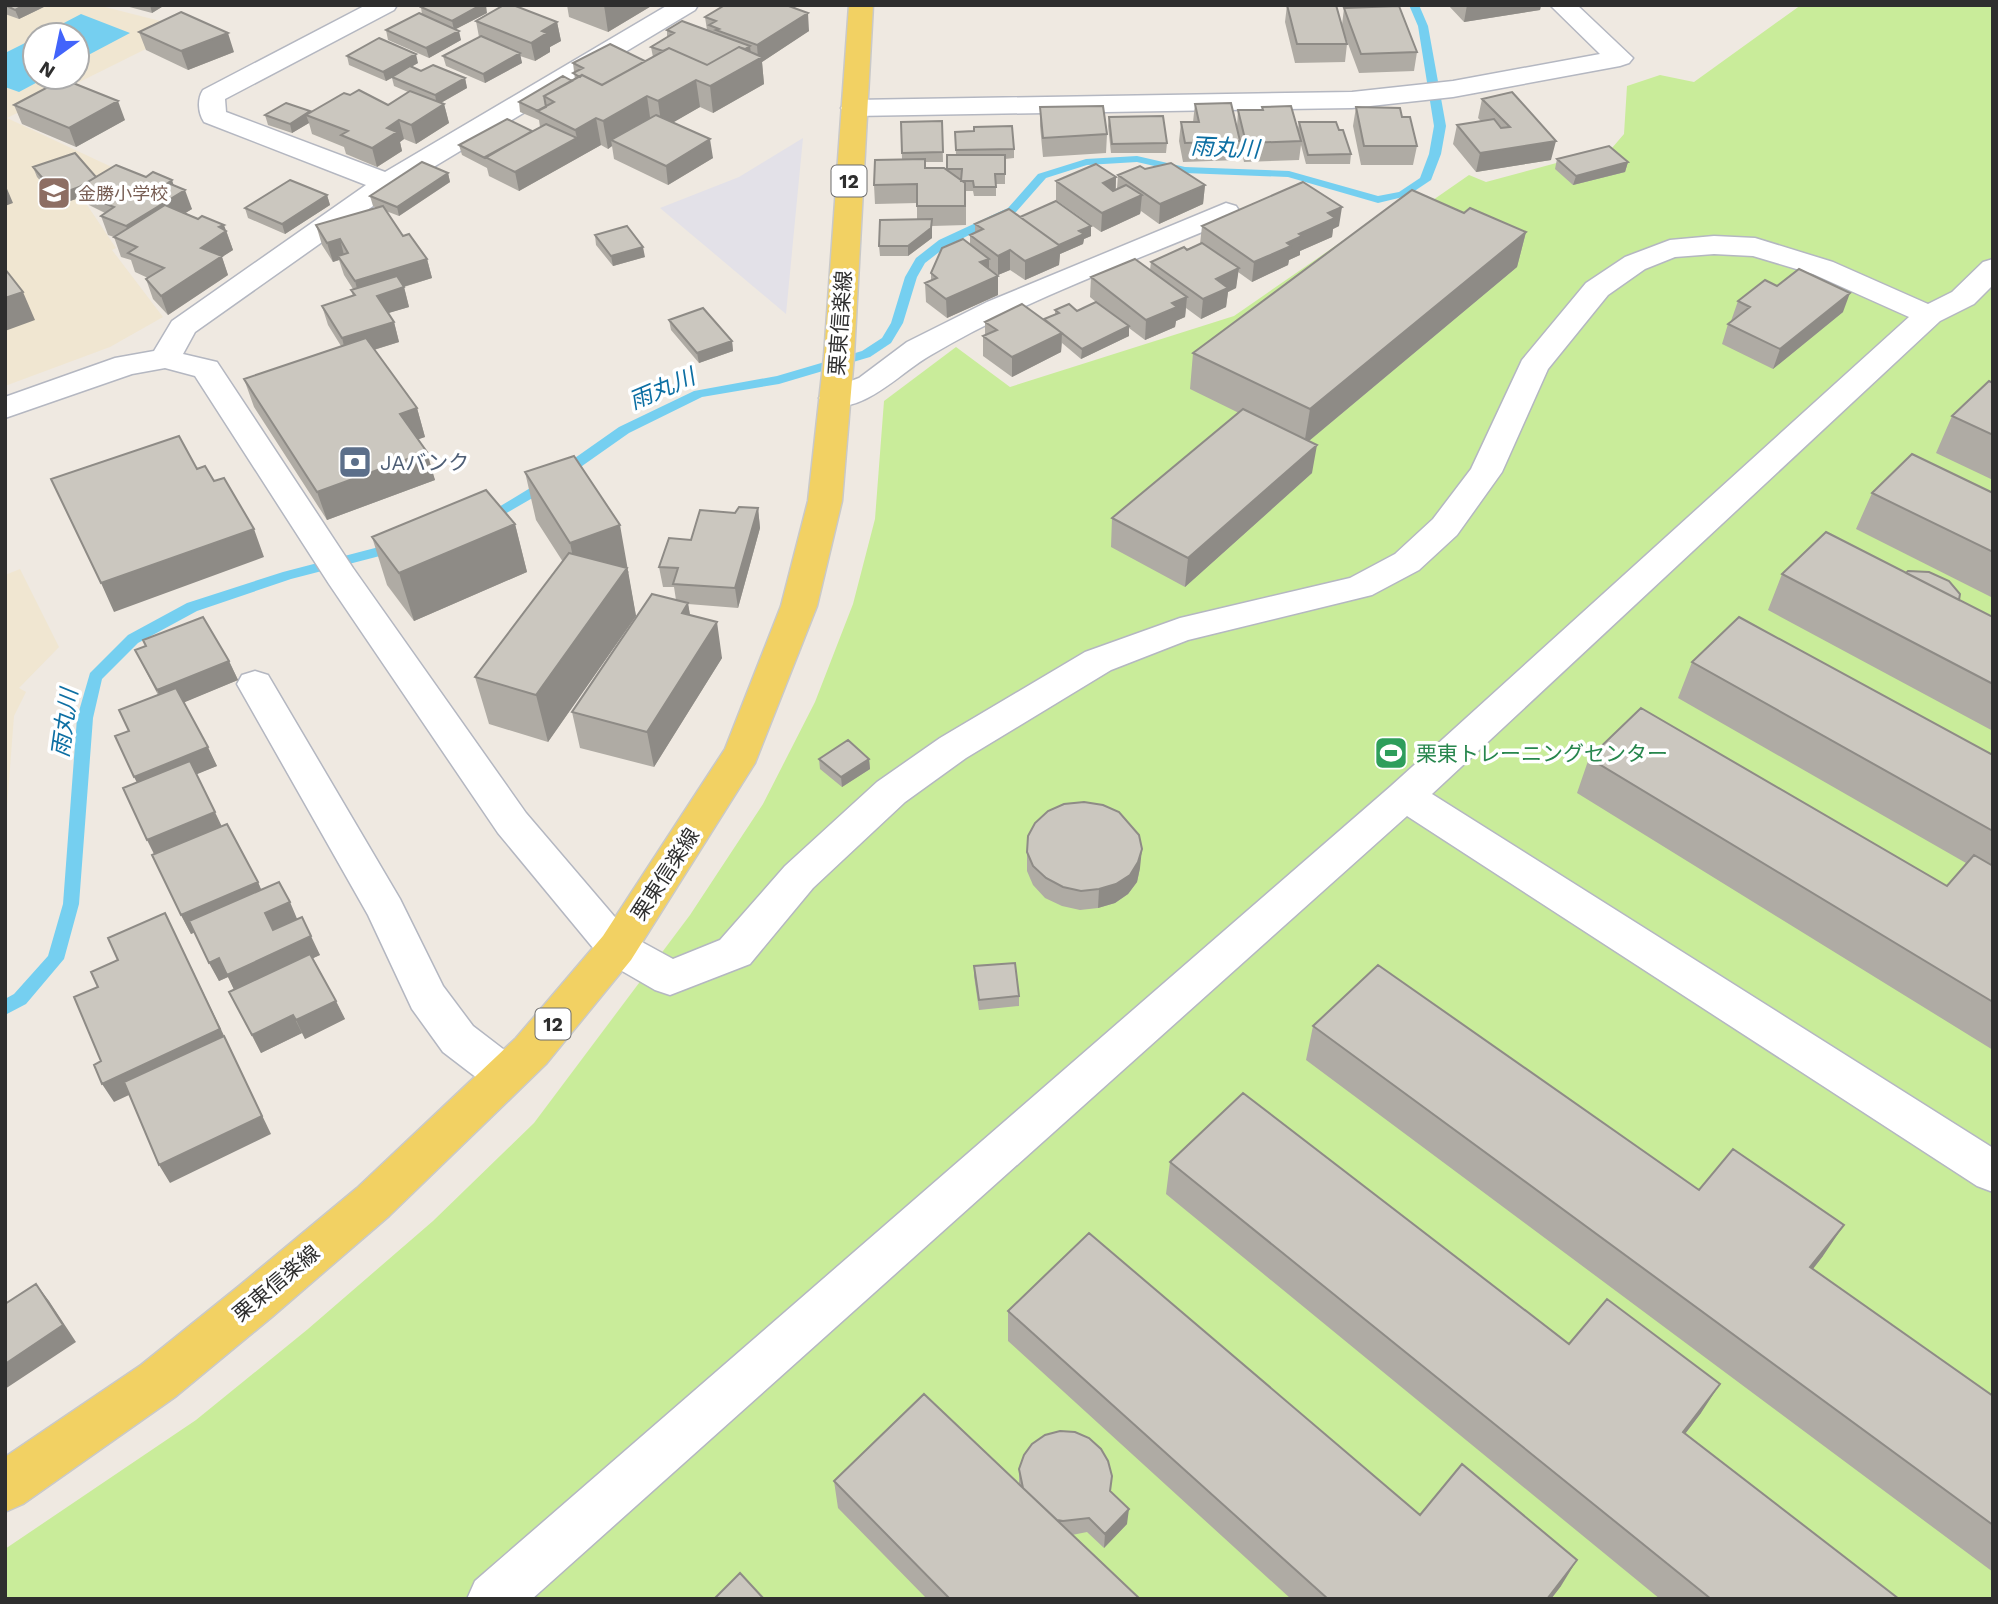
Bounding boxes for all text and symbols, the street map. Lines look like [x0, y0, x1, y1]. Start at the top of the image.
north arrow [21, 21, 91, 91]
text: N [35, 56, 59, 83]
water label: 雨丸川 [1190, 133, 1263, 163]
road number: 12 [832, 166, 866, 196]
school or university icon: 金勝小学校 [35, 174, 73, 212]
place label: 金勝小学校 [78, 183, 168, 204]
street label: 栗東信楽線 [824, 270, 856, 376]
water label: 雨丸川 [625, 362, 702, 415]
bank icon: JAバンク [336, 443, 374, 481]
place label: JAバンク [380, 450, 469, 475]
water label: 雨丸川 [47, 684, 84, 759]
sports icon: 栗東トレーニングセンター [1372, 734, 1410, 772]
place label: 栗東トレーニングセンター [1416, 741, 1668, 766]
street label: 栗東信楽線 [626, 823, 704, 925]
road number: 12 [536, 1008, 570, 1040]
street label: 栗東信楽線 [228, 1240, 324, 1326]

